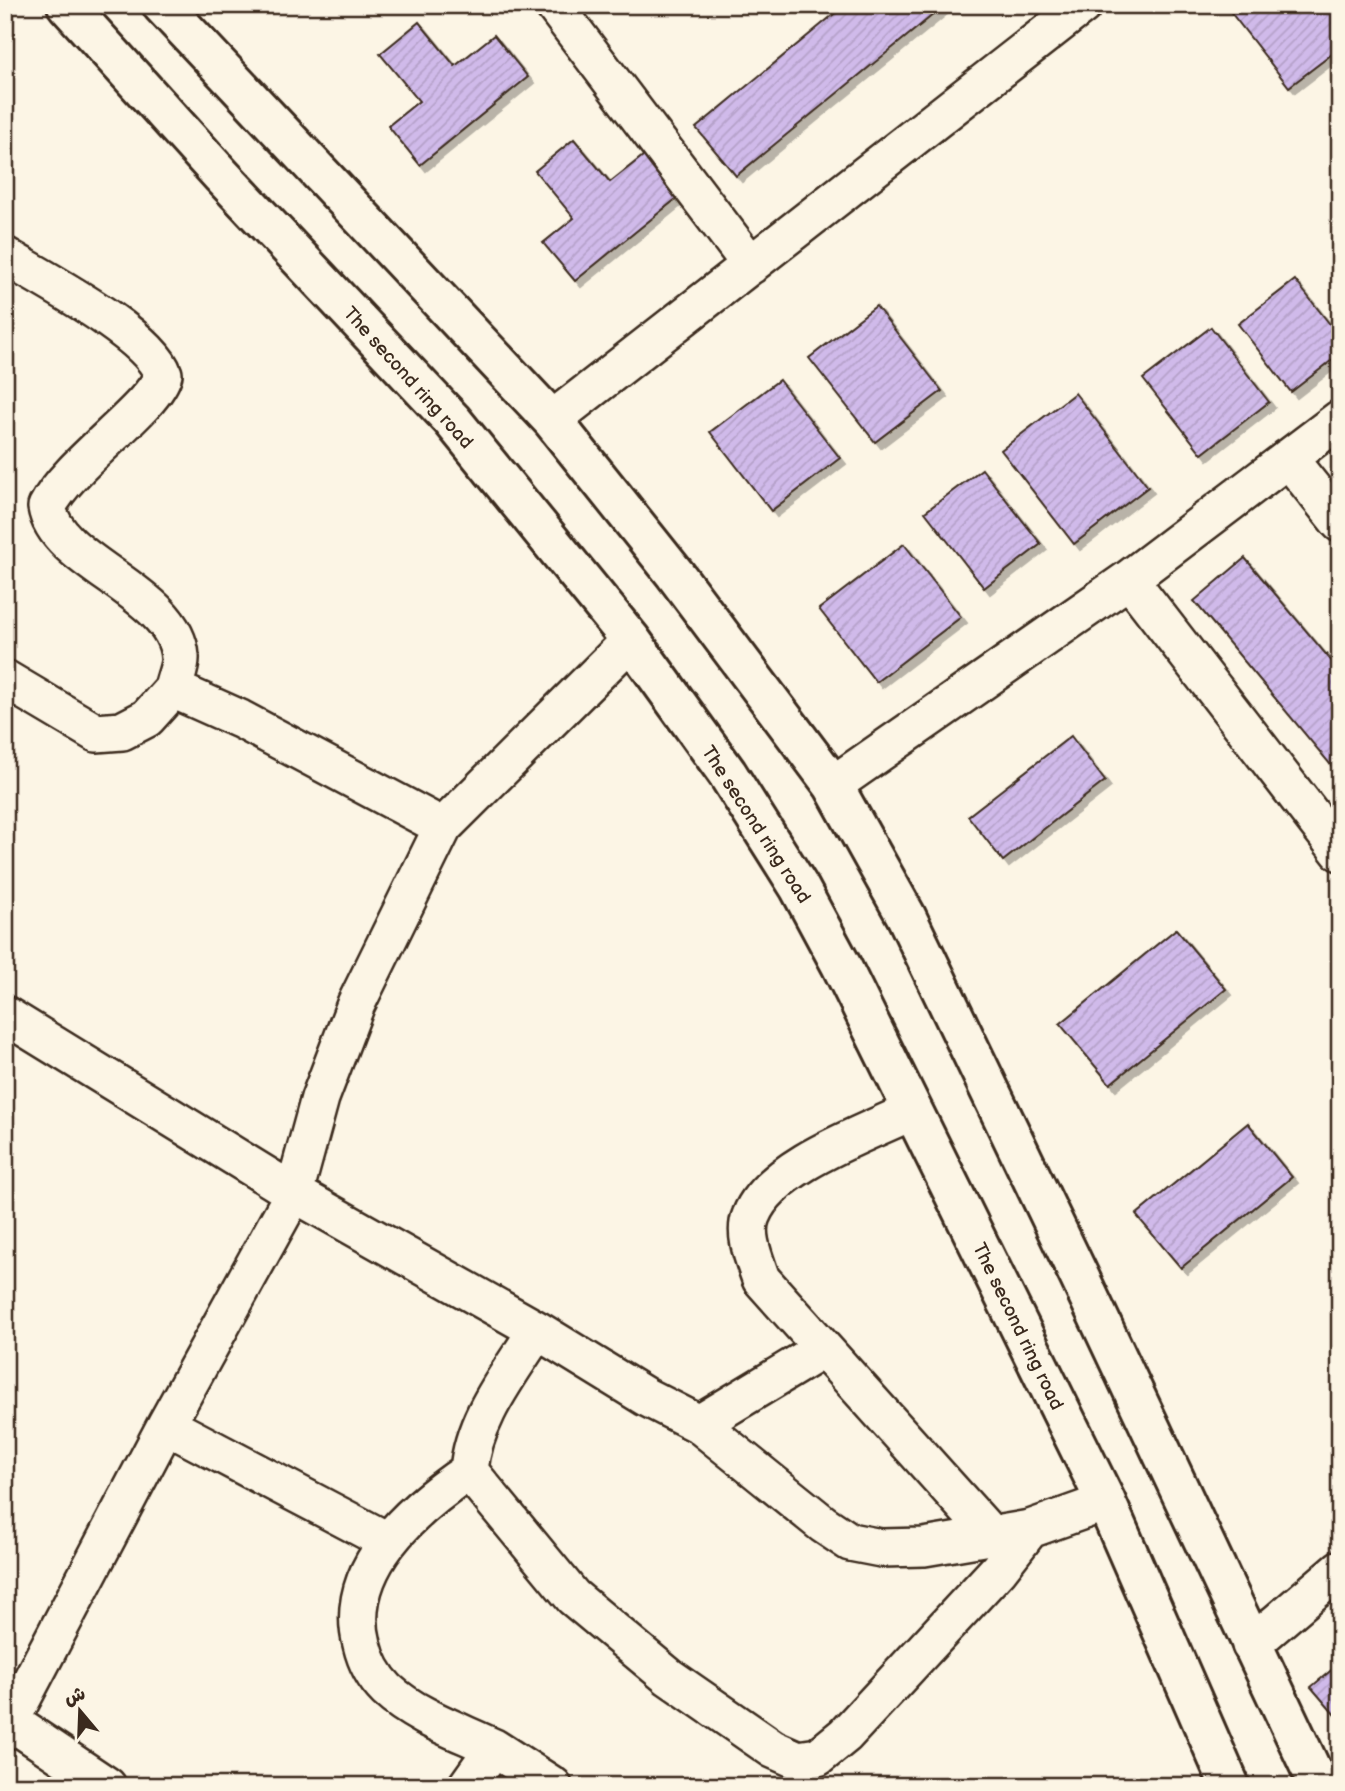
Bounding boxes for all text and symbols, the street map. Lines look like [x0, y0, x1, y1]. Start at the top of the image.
street label: The second ring road [338, 302, 478, 454]
street label: The second ring road [696, 742, 815, 908]
street label: The second ring road [967, 1239, 1068, 1414]
north arrow [46, 1676, 116, 1746]
text: ش [61, 1682, 89, 1711]

